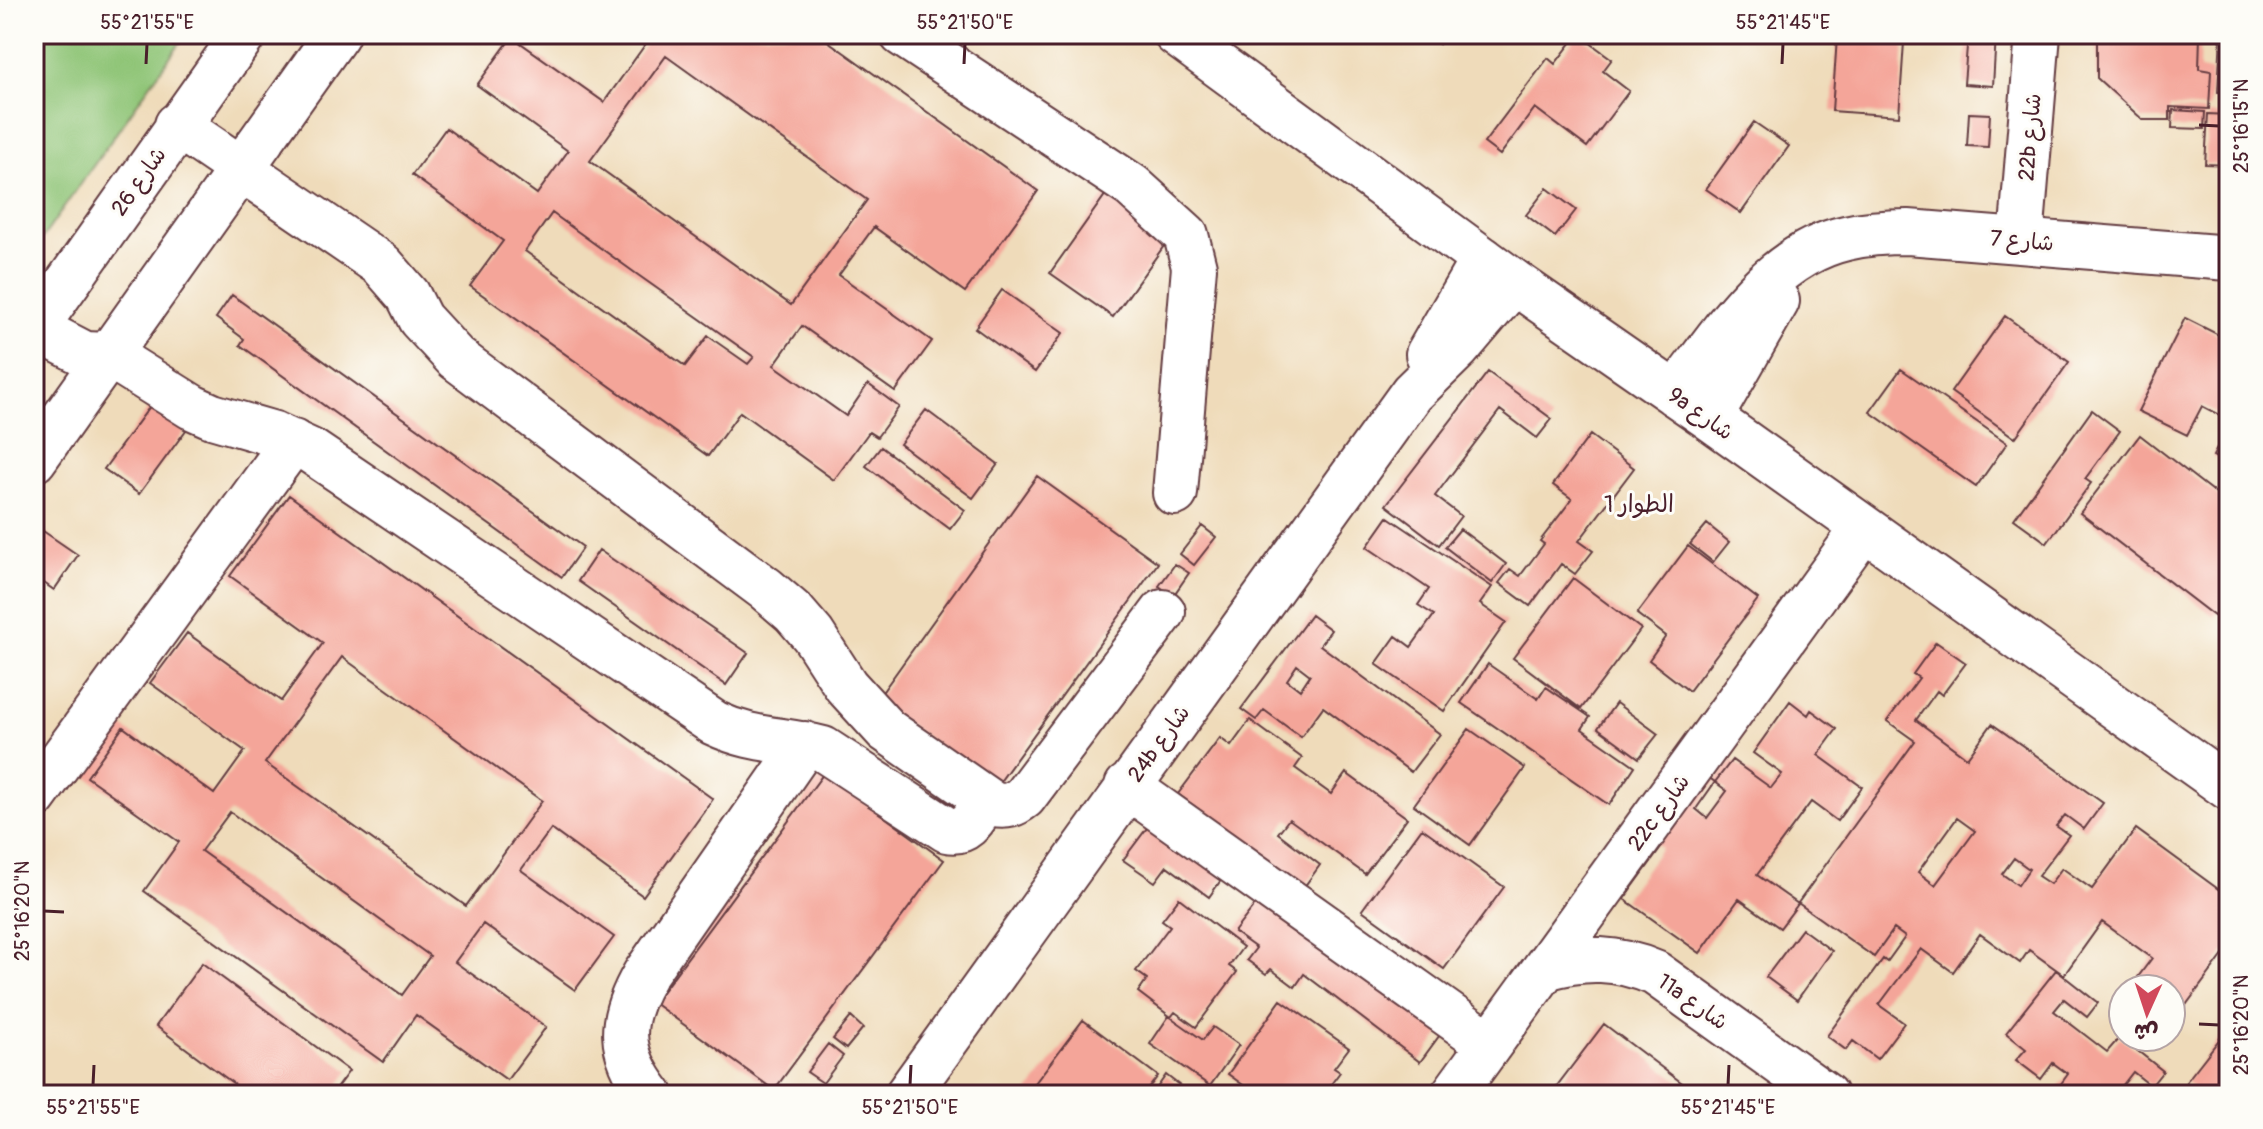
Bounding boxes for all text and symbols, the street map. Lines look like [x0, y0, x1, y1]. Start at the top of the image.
text: 55°21'55"E [100, 10, 194, 35]
text: 55°21'50"E [917, 10, 1013, 35]
text: 55°21'45"E [1736, 10, 1830, 35]
text: 25°16'15"N [2229, 79, 2254, 173]
street label: 22b شارع [2012, 92, 2049, 182]
street label: شارع 26 [105, 142, 173, 222]
street label: شارع 7 [1989, 224, 2055, 259]
street label: 9a شارع [1662, 381, 1739, 447]
district label: الطوار 1 [1604, 490, 1674, 519]
street label: 24b شارع [1122, 700, 1197, 788]
street label: 22c شارع [1622, 769, 1697, 857]
text: 25°16'20"N [10, 861, 35, 961]
street label: 11a شارع [1651, 967, 1733, 1037]
north arrow [2107, 973, 2187, 1053]
text: 25°16'20"N [2229, 975, 2254, 1075]
text: ش [2133, 1017, 2159, 1047]
text: 55°21'55"E [46, 1095, 140, 1120]
text: 55°21'50"E [862, 1095, 958, 1120]
text: 55°21'45"E [1681, 1095, 1775, 1120]

